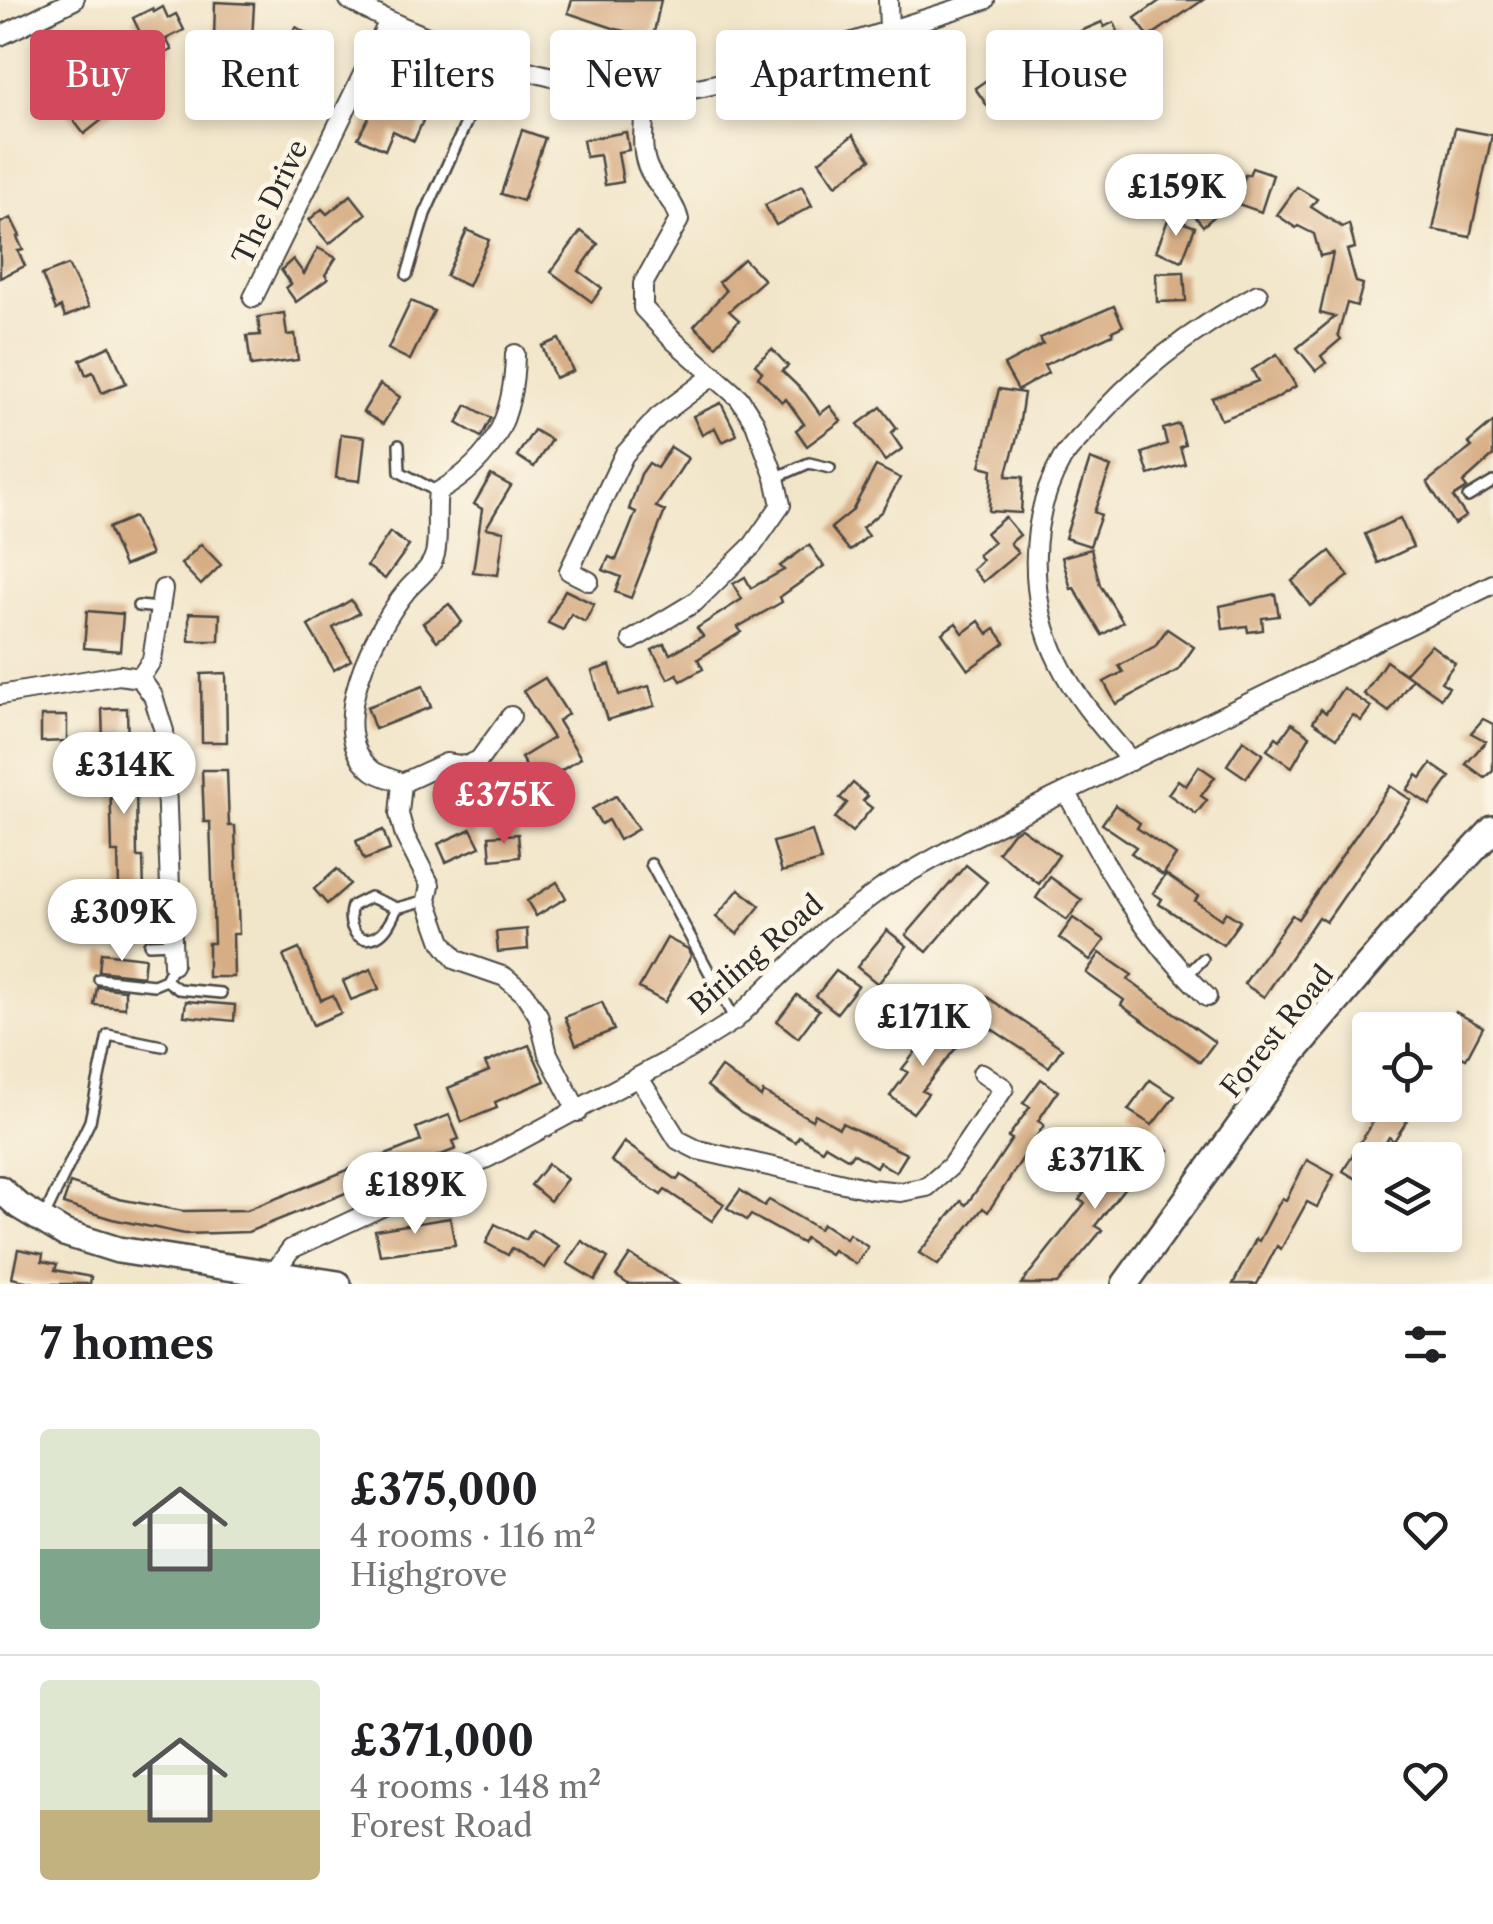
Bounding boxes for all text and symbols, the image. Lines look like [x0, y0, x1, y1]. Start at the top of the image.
chip: Buy [30, 30, 165, 120]
chip: Rent [185, 30, 334, 120]
chip: Filters [354, 30, 530, 120]
chip: New [550, 30, 696, 120]
chip: Apartment [716, 30, 966, 120]
chip: House [986, 30, 1163, 120]
street label: The Drive [225, 134, 315, 270]
pin: £159K [1106, 154, 1246, 239]
text: £159K [1127, 167, 1225, 206]
pin: £314K [54, 732, 194, 817]
text: £314K [75, 745, 173, 784]
pin: £375K [434, 762, 574, 847]
text: £375K [454, 775, 554, 814]
pin: £309K [52, 879, 192, 964]
street label: Birling Road [682, 887, 830, 1021]
text: £309K [70, 892, 174, 931]
street label: Forest Road [1213, 958, 1341, 1104]
pin: £171K [853, 984, 993, 1069]
text: £171K [877, 997, 969, 1036]
map controls [1352, 1012, 1462, 1252]
button: locate [1352, 1012, 1462, 1122]
pin: £371K [1025, 1127, 1165, 1212]
text: £371K [1047, 1140, 1143, 1179]
button: layers [1352, 1142, 1462, 1252]
pin: £189K [345, 1152, 485, 1237]
text: £189K [365, 1165, 465, 1204]
icon: filters [1398, 1317, 1453, 1372]
text: 7 homes [40, 1318, 214, 1370]
text: £375,000 [350, 1464, 538, 1516]
icon: home [120, 1469, 240, 1589]
icon: heart [1398, 1502, 1453, 1557]
text: 4 rooms · 116 m² [350, 1516, 596, 1555]
text: Highgrove [350, 1555, 507, 1594]
text: £371,000 [350, 1715, 534, 1767]
icon: home [120, 1720, 240, 1840]
icon: heart [1398, 1753, 1453, 1808]
text: 4 rooms · 148 m² [350, 1767, 601, 1806]
text: Forest Road [350, 1806, 533, 1845]

